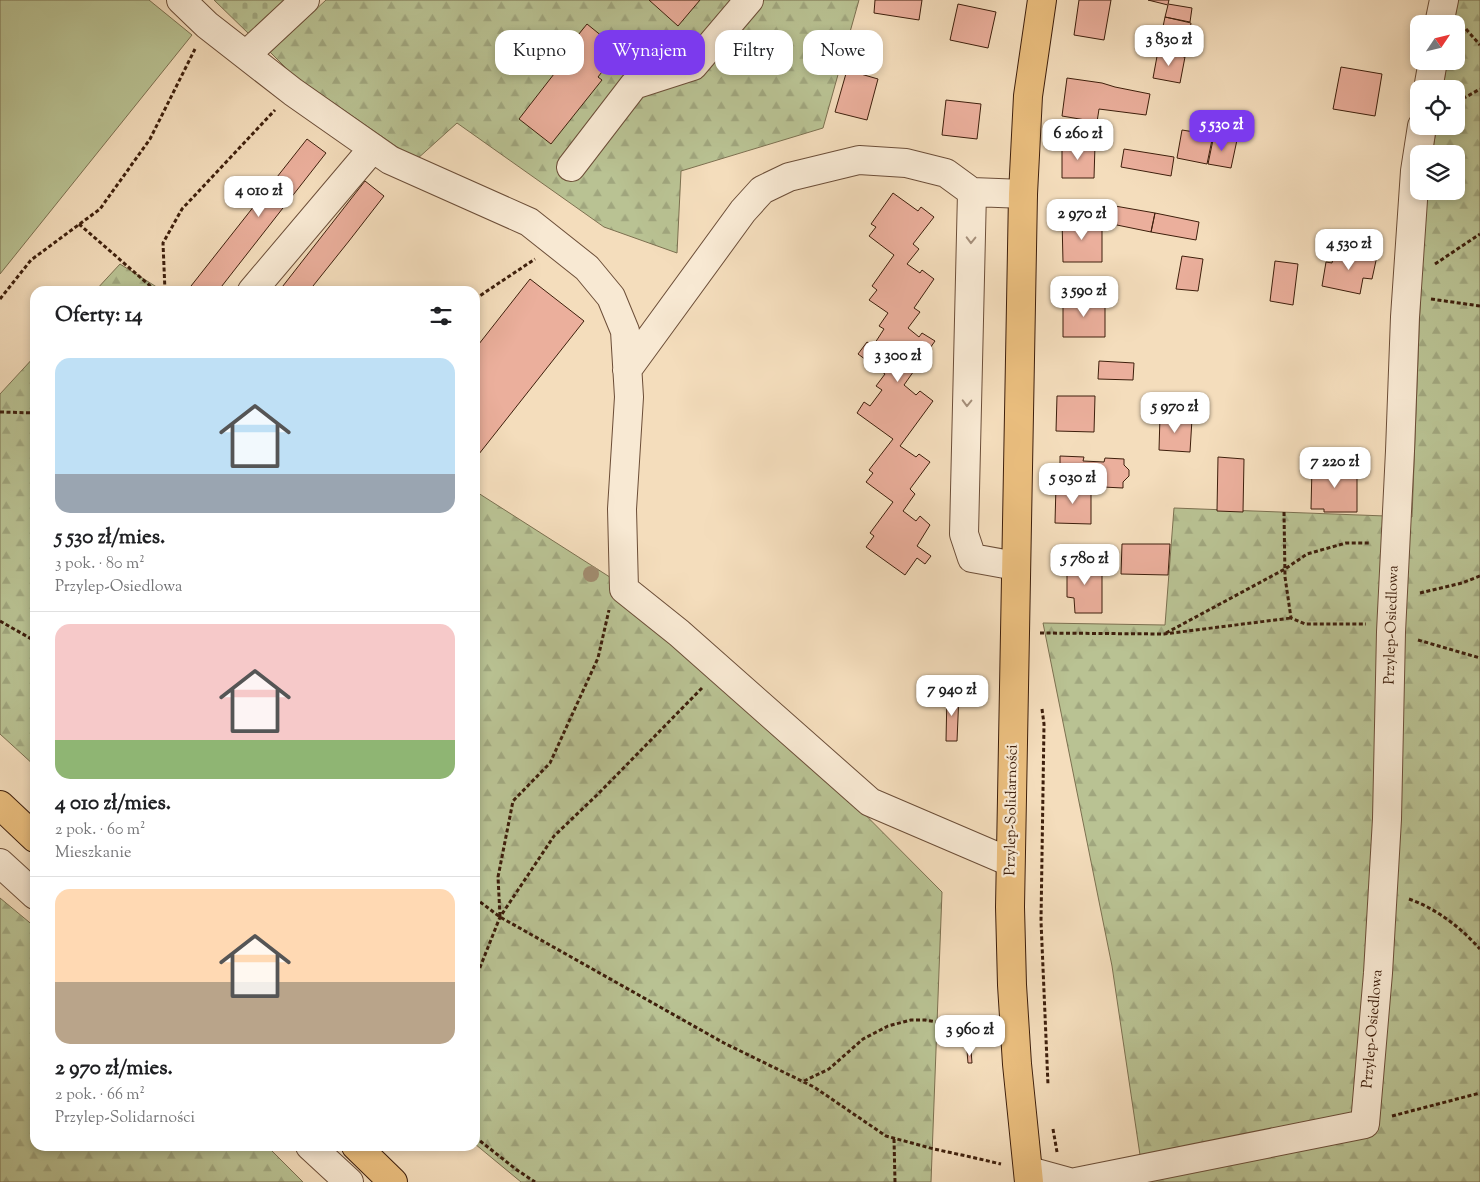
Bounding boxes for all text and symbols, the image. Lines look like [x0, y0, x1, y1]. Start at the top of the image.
north arrow [1410, 15, 1465, 70]
map controls [1410, 15, 1465, 200]
pin: 3 830 zł [1117, 24, 1221, 67]
text: 3 830 zł [1146, 29, 1192, 52]
chip: Kupno [495, 30, 584, 75]
chip: Wynajem [594, 30, 705, 75]
chip: Filtry [715, 30, 793, 75]
chip: Nowe [803, 30, 883, 75]
button: locate [1410, 80, 1465, 135]
pin: 5 530 zł [1170, 110, 1274, 152]
text: 5 530 zł [1200, 114, 1244, 137]
pin: 6 260 zł [1026, 119, 1130, 161]
text: 6 260 zł [1053, 123, 1103, 146]
button: layers [1410, 145, 1465, 200]
pin: 4 010 zł [207, 176, 311, 218]
text: 4 010 zł [235, 180, 283, 203]
pin: 2 970 zł [1030, 198, 1134, 241]
text: 2 970 zł [1058, 203, 1106, 226]
pin: 4 530 zł [1297, 228, 1401, 271]
text: 4 530 zł [1326, 233, 1372, 256]
one-way arrow [966, 237, 976, 245]
pin: 3 590 zł [1032, 276, 1136, 318]
text: 3 590 zł [1061, 280, 1107, 303]
text: Oferty: 14 [55, 301, 143, 331]
icon: filters [427, 302, 455, 330]
pin: 3 300 zł [846, 340, 950, 383]
text: 3 300 zł [874, 345, 922, 368]
icon: home [210, 391, 300, 481]
pin: 5 970 zł [1123, 392, 1227, 434]
text: 5 970 zł [1152, 396, 1198, 419]
one-way arrow [962, 399, 972, 407]
pin: 7 220 zł [1283, 446, 1387, 489]
text: 7 220 zł [1311, 451, 1359, 474]
pin: 5 030 zł [1021, 462, 1125, 505]
text: 5 030 zł [1050, 467, 1096, 490]
text: 5 530 zł/mies. [55, 523, 165, 553]
pin: 5 780 zł [1033, 544, 1137, 586]
text: 5 780 zł [1061, 548, 1109, 571]
text: 3 pok. · 80 m² [55, 553, 145, 576]
street label: Przylep-Osiedlowa [1379, 565, 1405, 685]
text: Przylep-Osiedlowa [55, 576, 183, 599]
icon: home [210, 656, 300, 746]
pin: 7 940 zł [900, 674, 1004, 717]
text: 7 940 zł [927, 679, 977, 702]
street label: Przylep-Solidarności [1000, 744, 1024, 876]
text: 4 010 zł/mies. [55, 789, 171, 819]
text: 2 pok. · 60 m² [55, 819, 146, 842]
text: Mieszkanie [55, 842, 131, 865]
icon: home [210, 921, 300, 1011]
street label: Przylep-Osiedlowa [1357, 968, 1389, 1089]
pin: 3 960 zł [918, 1014, 1022, 1057]
text: 3 960 zł [946, 1019, 994, 1042]
text: 2 970 zł/mies. [55, 1054, 173, 1084]
text: 2 pok. · 66 m² [55, 1084, 145, 1107]
text: Przylep-Solidarności [55, 1107, 195, 1130]

